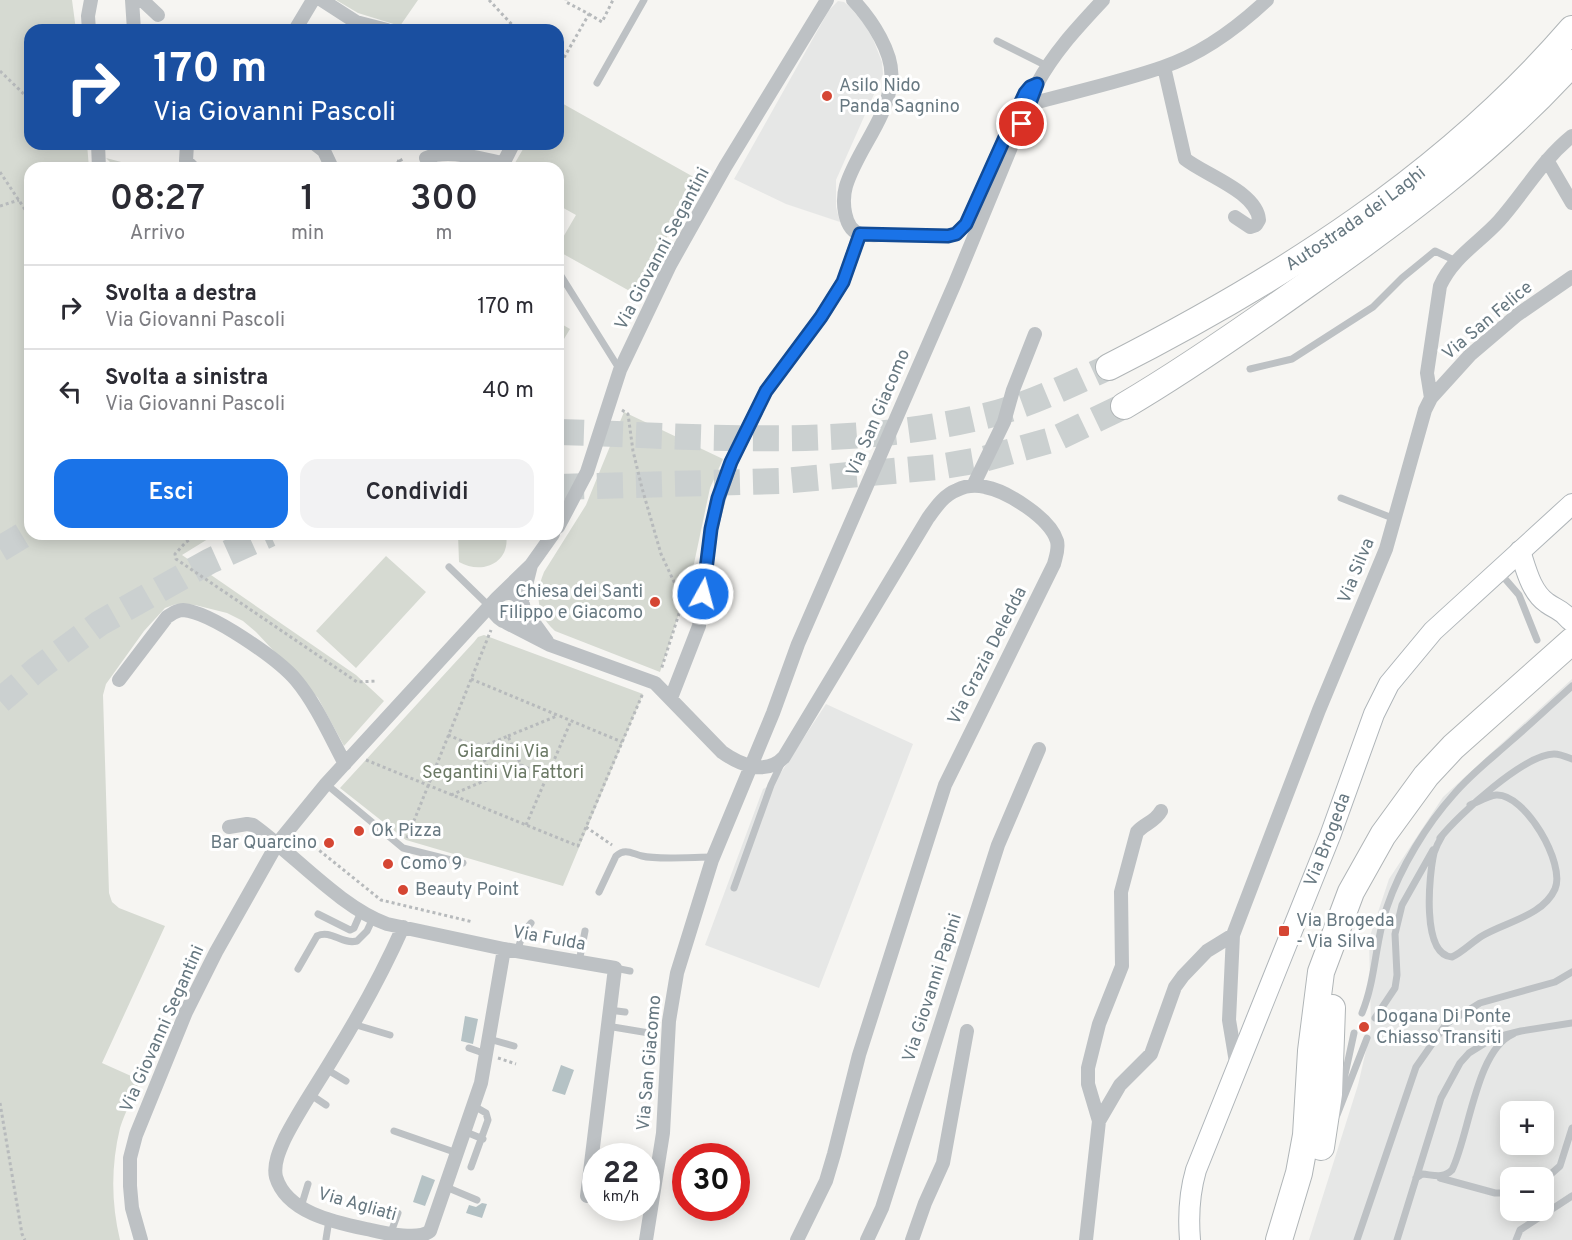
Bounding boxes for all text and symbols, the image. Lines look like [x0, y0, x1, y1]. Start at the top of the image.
text: 170 m [153, 44, 267, 97]
icon: right [54, 48, 132, 126]
place label: Asilo Nido Panda Sagnino [839, 75, 960, 119]
marker: Asilo Nido Panda Sagnino [820, 89, 834, 103]
text: Via Giovanni Pascoli [153, 96, 396, 130]
pin [996, 98, 1047, 149]
icon: arrive [1005, 107, 1038, 140]
street label: Autostrada dei Laghi [1281, 162, 1431, 276]
street label: Via Giovanni Segantini [610, 164, 716, 334]
text: 08:27 [110, 177, 205, 223]
text: 1 [301, 177, 315, 223]
text: 300 [410, 177, 478, 223]
text: Arrivo [130, 221, 185, 247]
text: min [291, 221, 324, 247]
text: m [436, 221, 453, 247]
street label: Via San Felice [1438, 276, 1538, 366]
text: Svolta a destra [105, 281, 257, 308]
icon: right [54, 291, 87, 324]
text: 170 m [477, 294, 534, 321]
text: Via Giovanni Pascoli [105, 308, 285, 334]
street label: Via San Giacomo [842, 346, 916, 480]
text: Svolta a sinistra [105, 365, 268, 392]
icon: left [54, 375, 87, 408]
text: 40 m [482, 378, 534, 405]
text: Via Giovanni Pascoli [105, 392, 285, 418]
button: Esci [54, 459, 288, 528]
button: Condividi [300, 459, 534, 528]
street label: Via Silva [1334, 535, 1380, 607]
position arrow [671, 562, 735, 626]
place label: Chiesa dei Santi Filippo e Giacomo [499, 581, 643, 625]
street label: Via Grazia Deledda [943, 583, 1033, 729]
marker: Chiesa dei Santi Filippo e Giacomo [648, 595, 662, 609]
park label: Giardini Via Segantini Via Fattori [422, 741, 584, 785]
street label: Via Brogeda [1299, 790, 1356, 890]
place label: Ok Pizza [371, 820, 442, 843]
marker: Ok Pizza [352, 824, 366, 838]
place label: Bar Quarcino [210, 832, 317, 855]
marker: Bar Quarcino [322, 836, 336, 850]
place label: Como 9 [400, 853, 462, 876]
marker: Como 9 [381, 857, 395, 871]
place label: Beauty Point [415, 879, 519, 902]
marker: Beauty Point [396, 883, 410, 897]
place label: Via Brogeda - Via Silva [1296, 910, 1394, 954]
street label: Via Giovanni Papini [898, 911, 968, 1065]
street label: Via Fulda [511, 921, 587, 957]
marker: Via Brogeda - Via Silva [1277, 924, 1291, 938]
street label: Via Giovanni Segantini [116, 942, 210, 1116]
street label: Via San Giacomo [633, 994, 667, 1132]
place label: Dogana Di Ponte Chiasso Transiti [1376, 1006, 1511, 1050]
marker: Dogana Di Ponte Chiasso Transiti [1357, 1020, 1371, 1034]
map controls [1500, 1101, 1554, 1221]
button: + [1500, 1101, 1554, 1155]
speed limit sign: 30 [672, 1143, 750, 1221]
text: 22 [603, 1156, 639, 1193]
button: − [1500, 1167, 1554, 1221]
street label: Via Agliati [315, 1183, 399, 1227]
text: km/h [603, 1188, 639, 1207]

